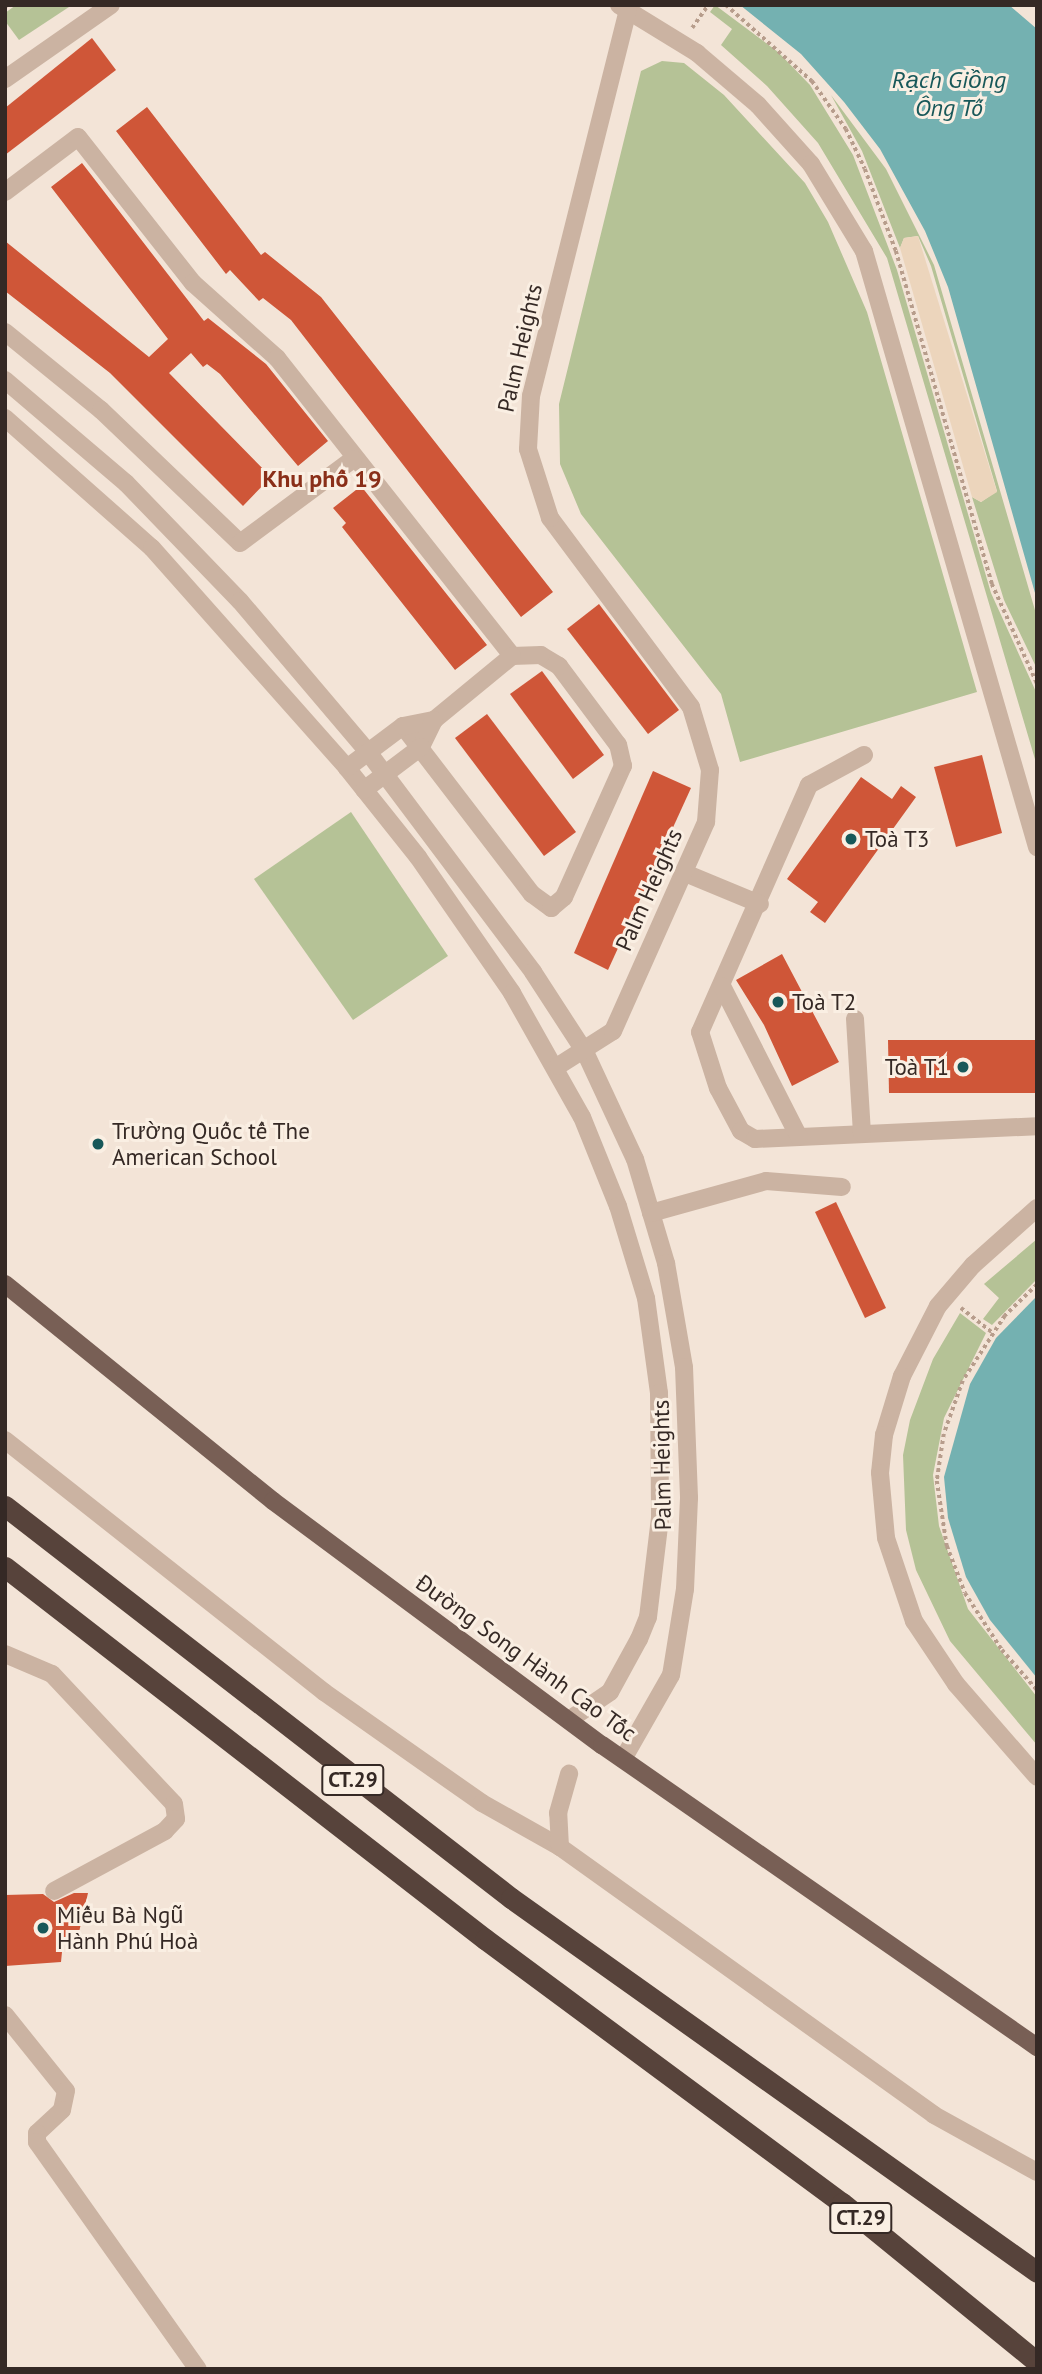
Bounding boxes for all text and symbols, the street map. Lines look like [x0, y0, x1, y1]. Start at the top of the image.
water label: Rạch Giồng Ông Tố [892, 66, 1006, 122]
street label: Palm Heights [492, 281, 548, 415]
district label: Khu phố 19 [262, 465, 382, 493]
street label: Palm Heights [610, 825, 688, 955]
place label: Toà T3 [865, 825, 930, 853]
marker: Toà T3 [843, 831, 859, 847]
place label: Toà T2 [792, 988, 857, 1016]
marker: Toà T2 [770, 994, 786, 1010]
place label: Toà T1 [884, 1053, 949, 1081]
marker: Toà T1 [955, 1059, 971, 1075]
place label: Trường Quốc tế The American School [112, 1117, 311, 1171]
marker: Trường Quốc tế The American School [90, 1136, 106, 1152]
street label: Palm Heights [647, 1399, 677, 1531]
street label: Đường Song Hành Cao Tốc [410, 1569, 642, 1747]
road number: CT.29 [320, 1762, 386, 1798]
place label: Miếu Bà Ngũ Hành Phú Hoà [57, 1901, 198, 1955]
marker: Miếu Bà Ngũ Hành Phú Hoà [35, 1920, 51, 1936]
road number: CT.29 [828, 2200, 894, 2236]

